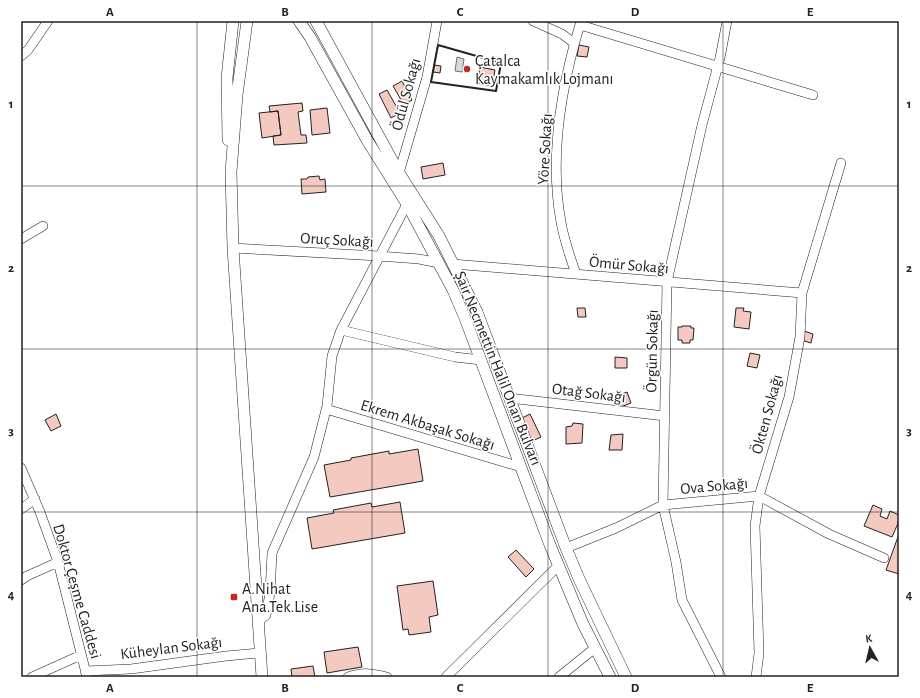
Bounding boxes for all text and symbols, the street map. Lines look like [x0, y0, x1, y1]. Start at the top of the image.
text: A [106, 6, 114, 19]
text: B [281, 6, 289, 19]
text: C [457, 6, 464, 19]
text: D [631, 6, 640, 19]
text: E [807, 6, 814, 19]
place label: Çatalca Kaymakamlık Lojmanı [475, 53, 613, 88]
street label: Ödül Sokağı [387, 56, 423, 132]
marker: Çatalca Kaymakamlık Lojmanı [462, 64, 472, 74]
text: 1 [9, 98, 13, 111]
text: 1 [907, 98, 911, 111]
street label: Yöre Sokağı [535, 113, 555, 185]
street label: Oruç Sokağı [300, 230, 374, 250]
street label: Ömür Sokağı [588, 252, 670, 276]
text: 2 [8, 262, 14, 275]
text: 2 [906, 262, 912, 275]
street label: Şair Necmettin Halil Onan Bulvarı [452, 269, 544, 468]
street label: Örgün Sokağı [641, 309, 661, 393]
street label: Ökten Sokağı [747, 372, 785, 456]
street label: Otağ Sokağı [551, 381, 627, 405]
street label: Ekrem Akbaşak Sokağı [359, 397, 497, 453]
text: 3 [8, 425, 14, 438]
text: 3 [906, 425, 912, 438]
street label: Ova Sokağı [680, 475, 749, 497]
street label: Doktor Çeşme Caddesi [50, 522, 104, 660]
place label: A.Nihat Ana.Tek.Lise [242, 581, 318, 615]
text: 4 [8, 589, 15, 602]
text: 4 [906, 589, 913, 602]
marker: A.Nihat Ana.Tek.Lise [229, 592, 239, 602]
north arrow [850, 628, 890, 668]
text: K [865, 633, 873, 644]
street label: Küheylan Sokağı [119, 634, 223, 663]
text: A [106, 682, 114, 695]
text: B [281, 682, 289, 695]
text: C [457, 682, 464, 695]
text: D [631, 682, 640, 695]
text: E [807, 682, 814, 695]

